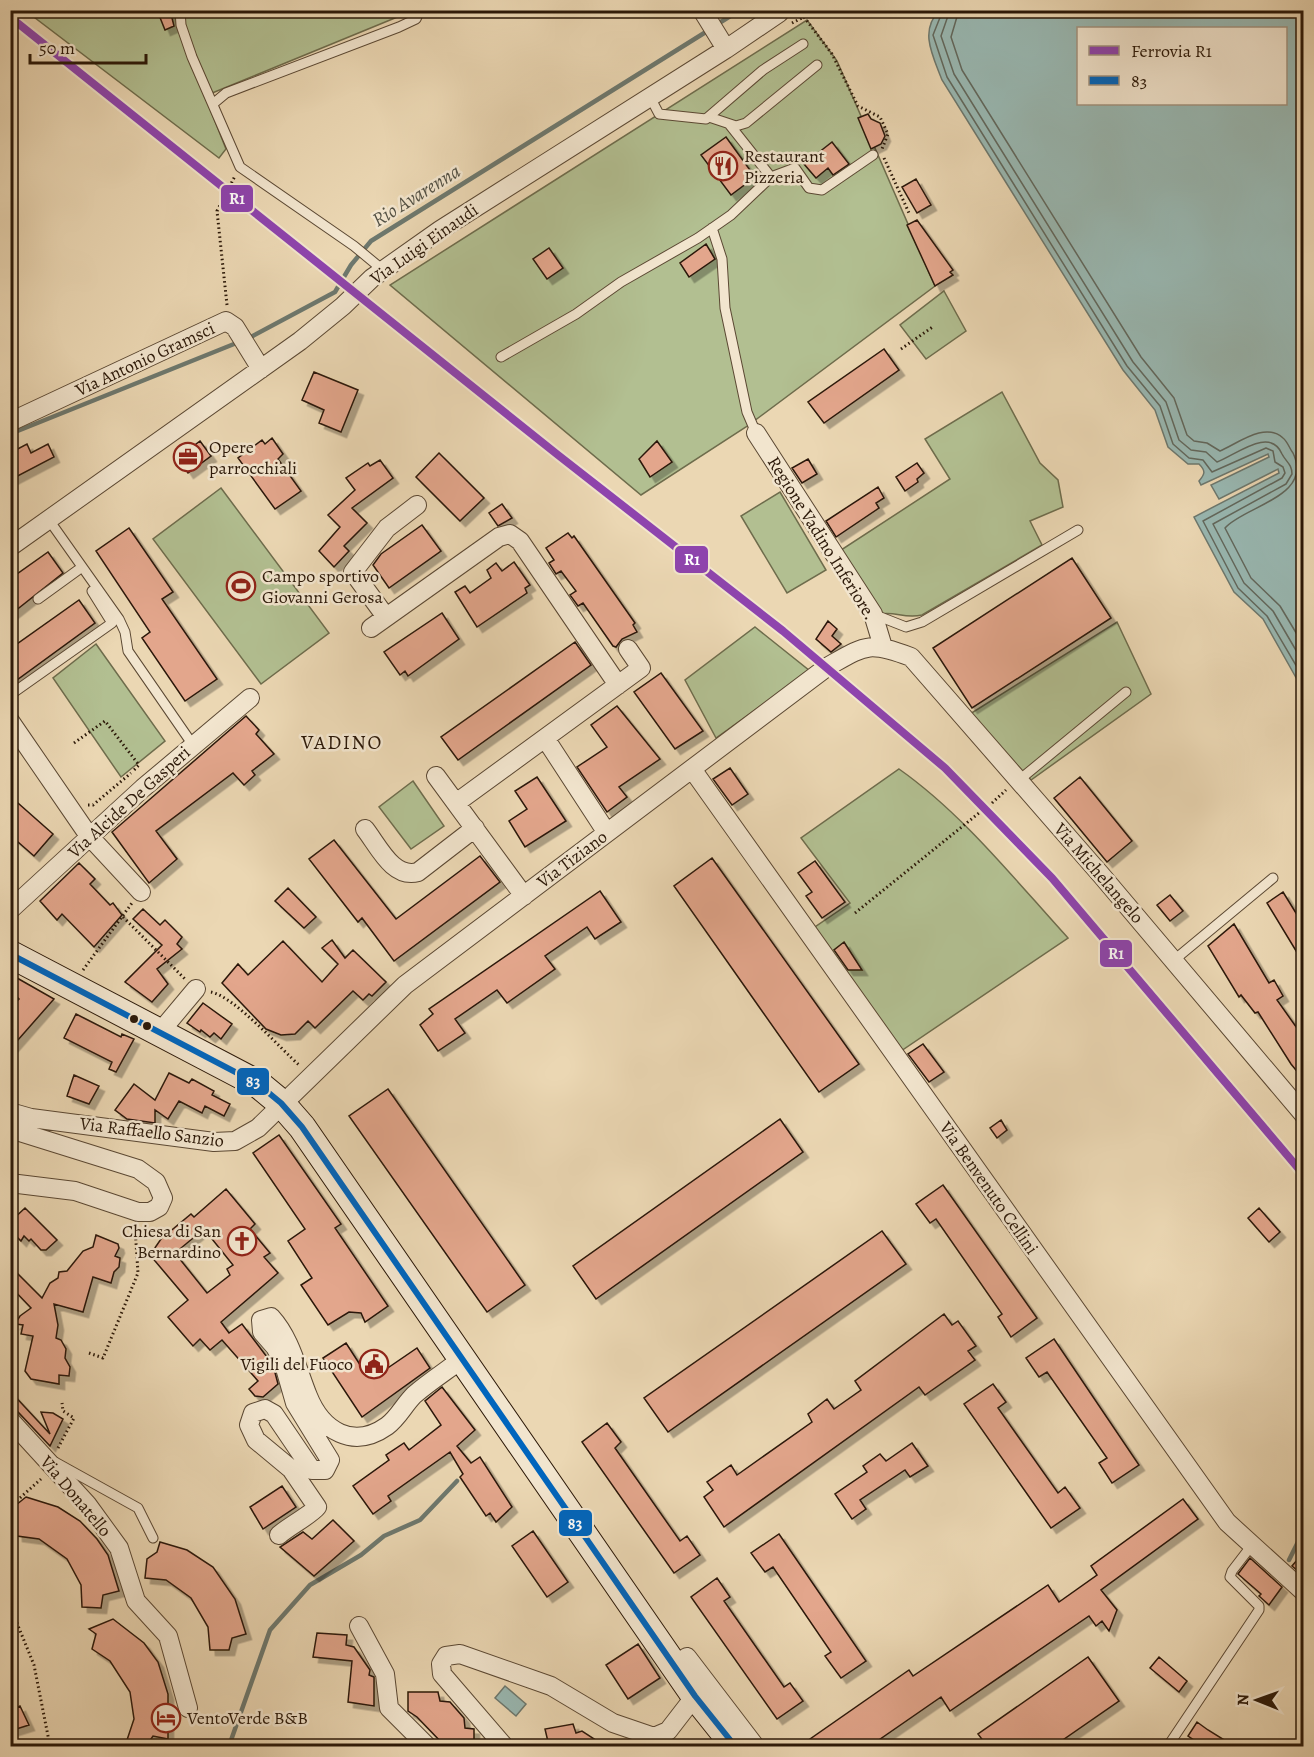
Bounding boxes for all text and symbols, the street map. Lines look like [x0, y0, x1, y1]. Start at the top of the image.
scale bar [30, 27, 146, 65]
legend [1077, 27, 1287, 105]
text: 50 m [39, 36, 75, 60]
text: Ferrovia R1 [1131, 39, 1212, 63]
text: 83 [1131, 69, 1147, 93]
place label: Restaurant Pizzeria [744, 144, 825, 189]
restaurant icon: Restaurant Pizzeria [707, 150, 739, 182]
water label: Rio Avarenna [367, 158, 466, 233]
line badge: R1 [220, 184, 254, 213]
text: R1 [229, 188, 245, 210]
street label: Via Luigi Einaudi [364, 198, 483, 291]
street label: Via Antonio Gramsci [70, 316, 219, 402]
place label: Opere parrocchiali [209, 435, 297, 480]
office icon: Opere parrocchiali [172, 441, 204, 473]
street label: Regione Vadino Inferiore. [762, 452, 882, 624]
line badge: R1 [674, 545, 709, 574]
text: R1 [684, 549, 700, 571]
place label: Campo sportivo Giovanni Gerosa [262, 564, 383, 609]
sports icon: Campo sportivo Giovanni Gerosa [225, 570, 257, 602]
district label: VADINO [300, 729, 383, 756]
street label: Via Alcide De Gasperi [62, 741, 195, 864]
street label: Via Michelangelo [1048, 817, 1149, 928]
street label: Via Tiziano [531, 825, 612, 894]
line badge: R1 [1099, 939, 1133, 968]
text: R1 [1108, 943, 1124, 965]
unlabelled marker [128, 1013, 140, 1025]
unlabelled marker [141, 1020, 153, 1032]
line badge: 83 [236, 1067, 270, 1096]
text: 83 [246, 1071, 260, 1093]
street label: Via Raffaello Sanzio [78, 1111, 225, 1153]
street label: Via Benvenuto Cellini [934, 1116, 1044, 1259]
place label: Chiesa di San Bernardino [122, 1219, 221, 1264]
church icon: Chiesa di San Bernardino [226, 1225, 258, 1257]
public building icon: Vigili del Fuoco [358, 1348, 390, 1380]
place label: Vigili del Fuoco [240, 1352, 353, 1376]
street label: Via Donatello [34, 1450, 117, 1542]
line badge: 83 [558, 1509, 593, 1537]
text: 83 [568, 1513, 582, 1535]
north arrow [1227, 1670, 1287, 1730]
text: N [1232, 1693, 1254, 1706]
hotel icon: VentoVerde B&B [150, 1702, 182, 1734]
place label: VentoVerde B&B [186, 1706, 308, 1730]

